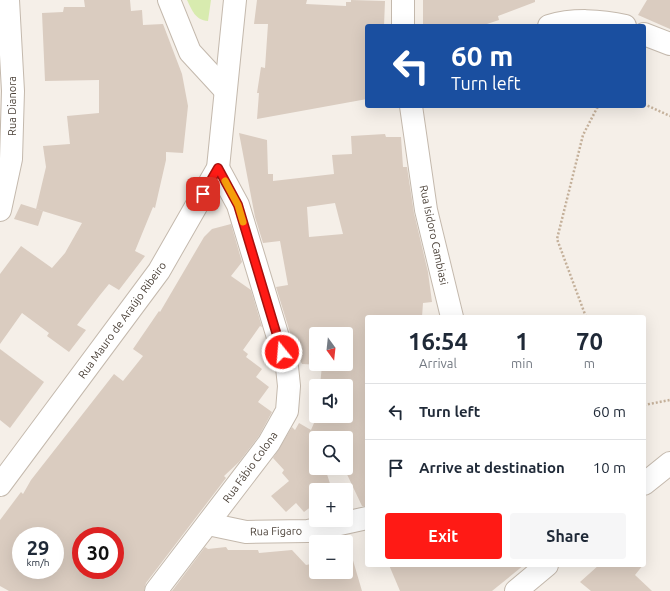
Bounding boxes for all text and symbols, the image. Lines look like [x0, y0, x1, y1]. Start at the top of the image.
icon: left [385, 40, 437, 92]
text: 60 m [451, 40, 513, 71]
text: Turn left [451, 73, 521, 93]
street label: Rua Dianora [6, 76, 18, 136]
pin [186, 177, 220, 211]
icon: arrive [192, 183, 214, 205]
street label: Rua Isidoro Cambiasi [418, 184, 450, 286]
street label: Rua Mauro de Araújo Ribeiro [76, 259, 168, 381]
north arrow [309, 327, 353, 371]
map controls [309, 327, 353, 579]
text: 16:54 [408, 328, 468, 355]
text: 1 [515, 328, 529, 355]
text: 70 [576, 328, 603, 355]
position arrow [261, 331, 303, 373]
text: Arrival [419, 356, 457, 370]
text: min [511, 356, 533, 370]
text: m [584, 356, 595, 370]
button: sound [309, 379, 353, 423]
icon: left [385, 401, 407, 423]
text: Turn left [419, 403, 480, 420]
text: 60 m [593, 403, 626, 420]
street label: Rua Fábio Colona [220, 429, 280, 505]
button: search [309, 431, 353, 475]
icon: arrive [385, 457, 407, 479]
text: Arrive at destination [419, 459, 565, 476]
text: 10 m [593, 459, 626, 476]
button: + [309, 483, 353, 527]
button: Exit [385, 513, 502, 559]
button: Share [510, 513, 626, 559]
street label: Rua Figaro [250, 525, 302, 537]
speed limit sign: 30 [72, 527, 124, 579]
button: − [309, 535, 353, 579]
text: 29 [27, 536, 49, 559]
text: km/h [26, 557, 50, 568]

